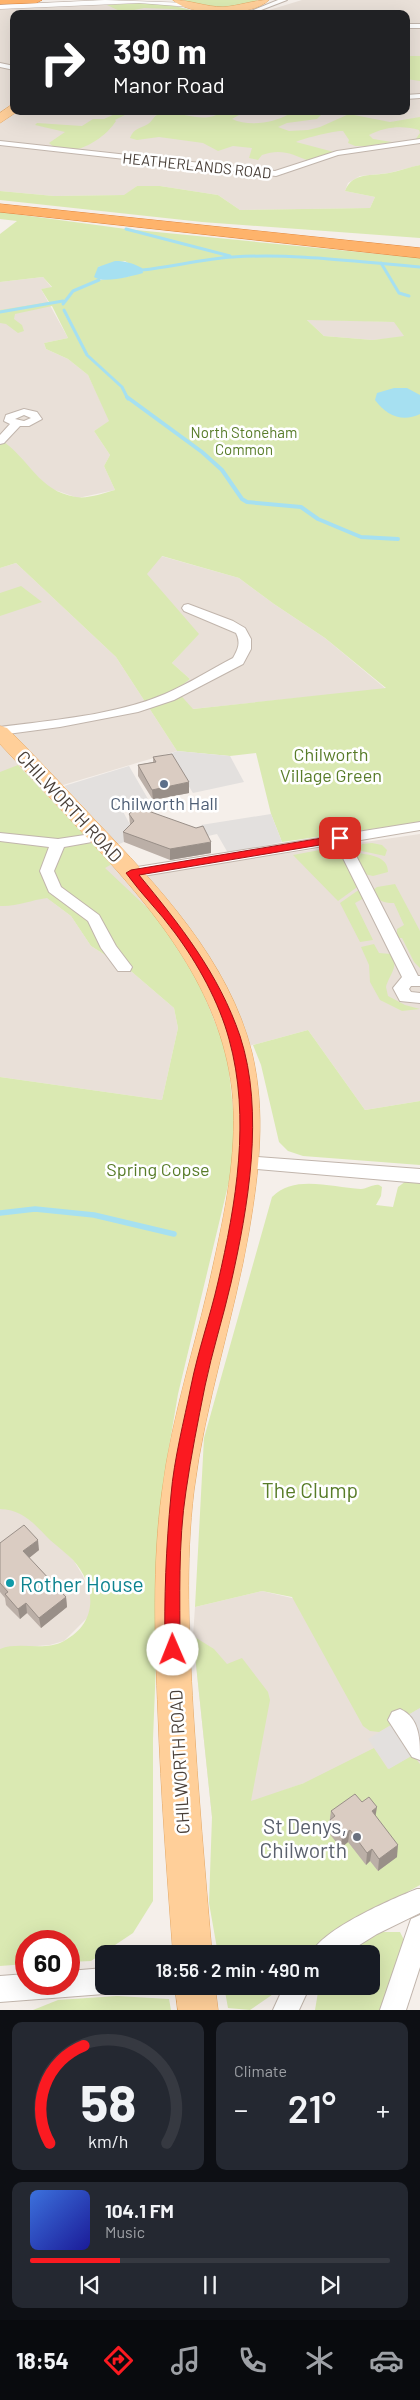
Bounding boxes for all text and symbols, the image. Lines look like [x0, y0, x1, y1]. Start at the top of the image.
text: 390 m [113, 29, 207, 71]
icon: right [30, 30, 95, 95]
text: Manor Road [113, 71, 225, 97]
street label: HEATHERLANDS ROAD [122, 148, 272, 182]
park label: North Stoneham Common [191, 423, 297, 458]
park label: Chilworth Village Green [280, 743, 382, 786]
street label: CHILWORTH ROAD [13, 746, 127, 866]
marker: Chilworth Hall [158, 778, 170, 790]
place label: Chilworth Hall [110, 792, 218, 814]
pin [319, 817, 361, 859]
icon: arrive [326, 824, 354, 852]
park label: Spring Copse [106, 1158, 210, 1180]
park label: The Clump [262, 1477, 358, 1502]
place label: Rother House [20, 1571, 144, 1596]
marker: Rother House [4, 1577, 16, 1589]
position arrow [146, 1623, 198, 1675]
street label: CHILWORTH ROAD [164, 1689, 194, 1835]
place label: St Denys, Chilworth [260, 1813, 347, 1862]
marker: St Denys, Chilworth [351, 1831, 363, 1843]
speed limit sign: 60 [15, 1930, 80, 1995]
text: 18:56 · 2 min · 490 m [155, 1958, 320, 1981]
text: Climate [234, 2061, 287, 2080]
text: 58 [80, 2070, 136, 2132]
text: 21° [288, 2085, 336, 2131]
text: − [234, 2092, 248, 2126]
text: + [376, 2092, 390, 2126]
text: km/h [88, 2130, 128, 2152]
text: 104.1 FM [105, 2199, 174, 2222]
text: Music [105, 2222, 145, 2241]
icon: previous [76, 2271, 104, 2299]
icon: pause [196, 2271, 224, 2299]
icon: next [316, 2271, 344, 2299]
icon: directions [101, 2343, 136, 2378]
icon: music [168, 2343, 203, 2378]
icon: phone [235, 2343, 270, 2378]
icon: climate [302, 2343, 337, 2378]
icon: car [369, 2343, 404, 2378]
text: 18:54 [16, 2347, 69, 2373]

